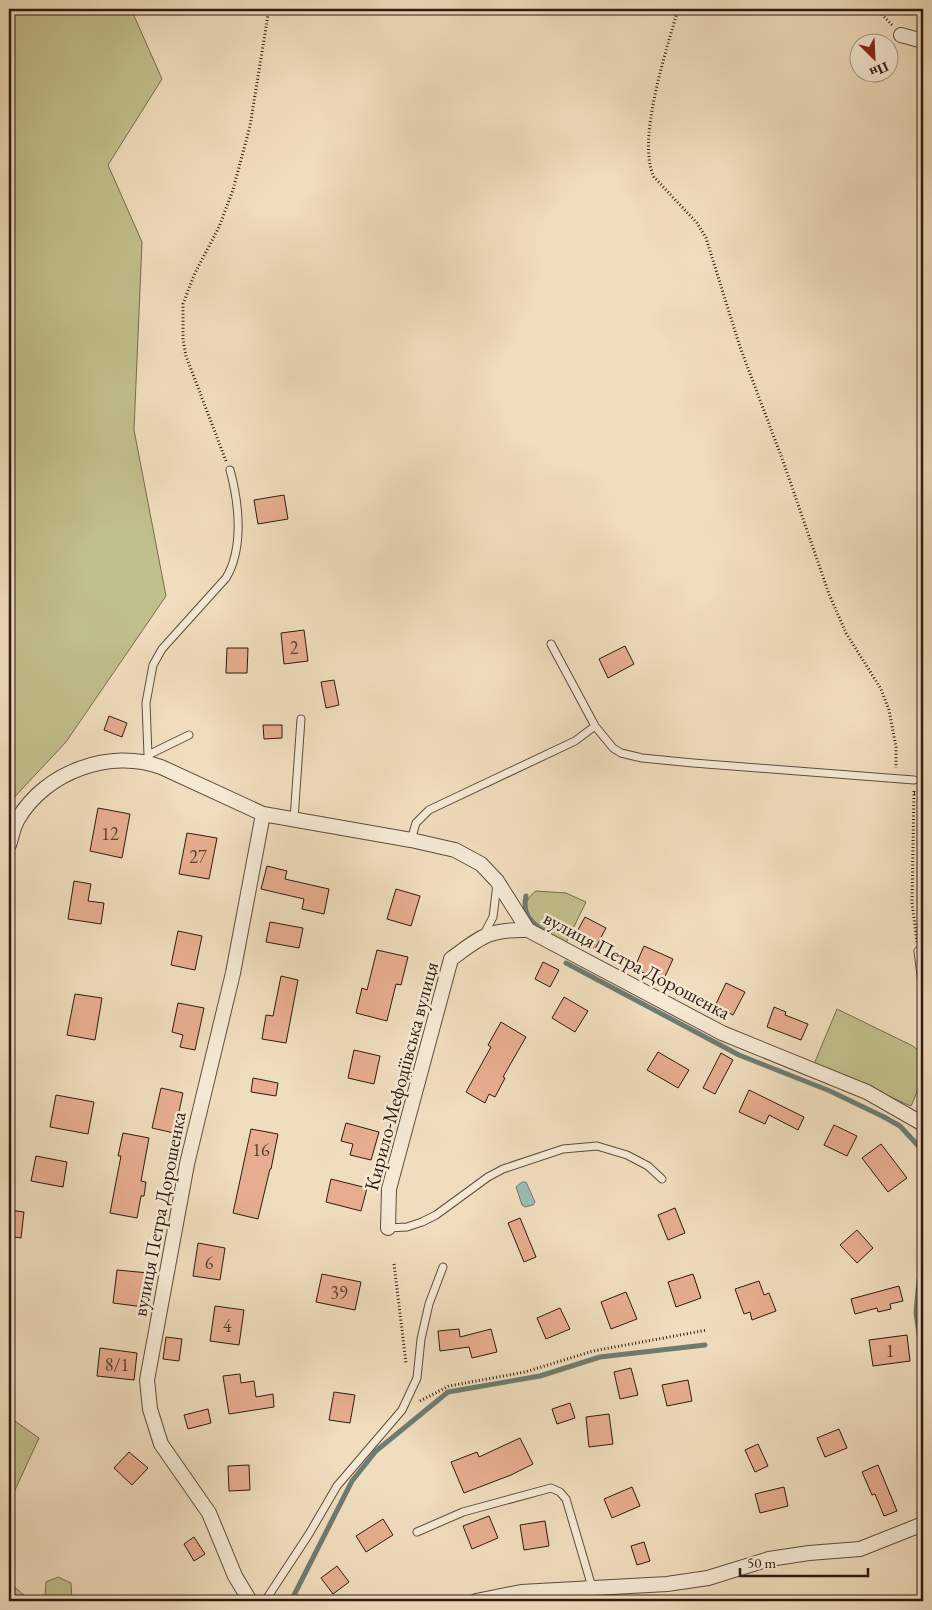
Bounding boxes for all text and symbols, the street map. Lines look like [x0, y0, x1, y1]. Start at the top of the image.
north arrow [850, 32, 900, 82]
text: Пн [867, 58, 892, 82]
house number: 2 [290, 636, 299, 659]
house number: 12 [101, 822, 119, 845]
house number: 27 [189, 845, 207, 868]
street label: вулиця Петра Дорошенка [539, 905, 735, 1025]
street label: Кирило-Мефодіївська вулиця [358, 959, 444, 1193]
street label: вулиця Петра Дорошенка [126, 1109, 192, 1319]
house number: 16 [252, 1138, 270, 1161]
house number: 6 [205, 1251, 214, 1274]
house number: 39 [330, 1281, 348, 1304]
house number: 4 [223, 1314, 232, 1337]
house number: 1 [886, 1339, 894, 1362]
house number: 8/1 [105, 1353, 129, 1376]
scale bar [740, 1545, 867, 1577]
text: 50 m [747, 1553, 776, 1572]

